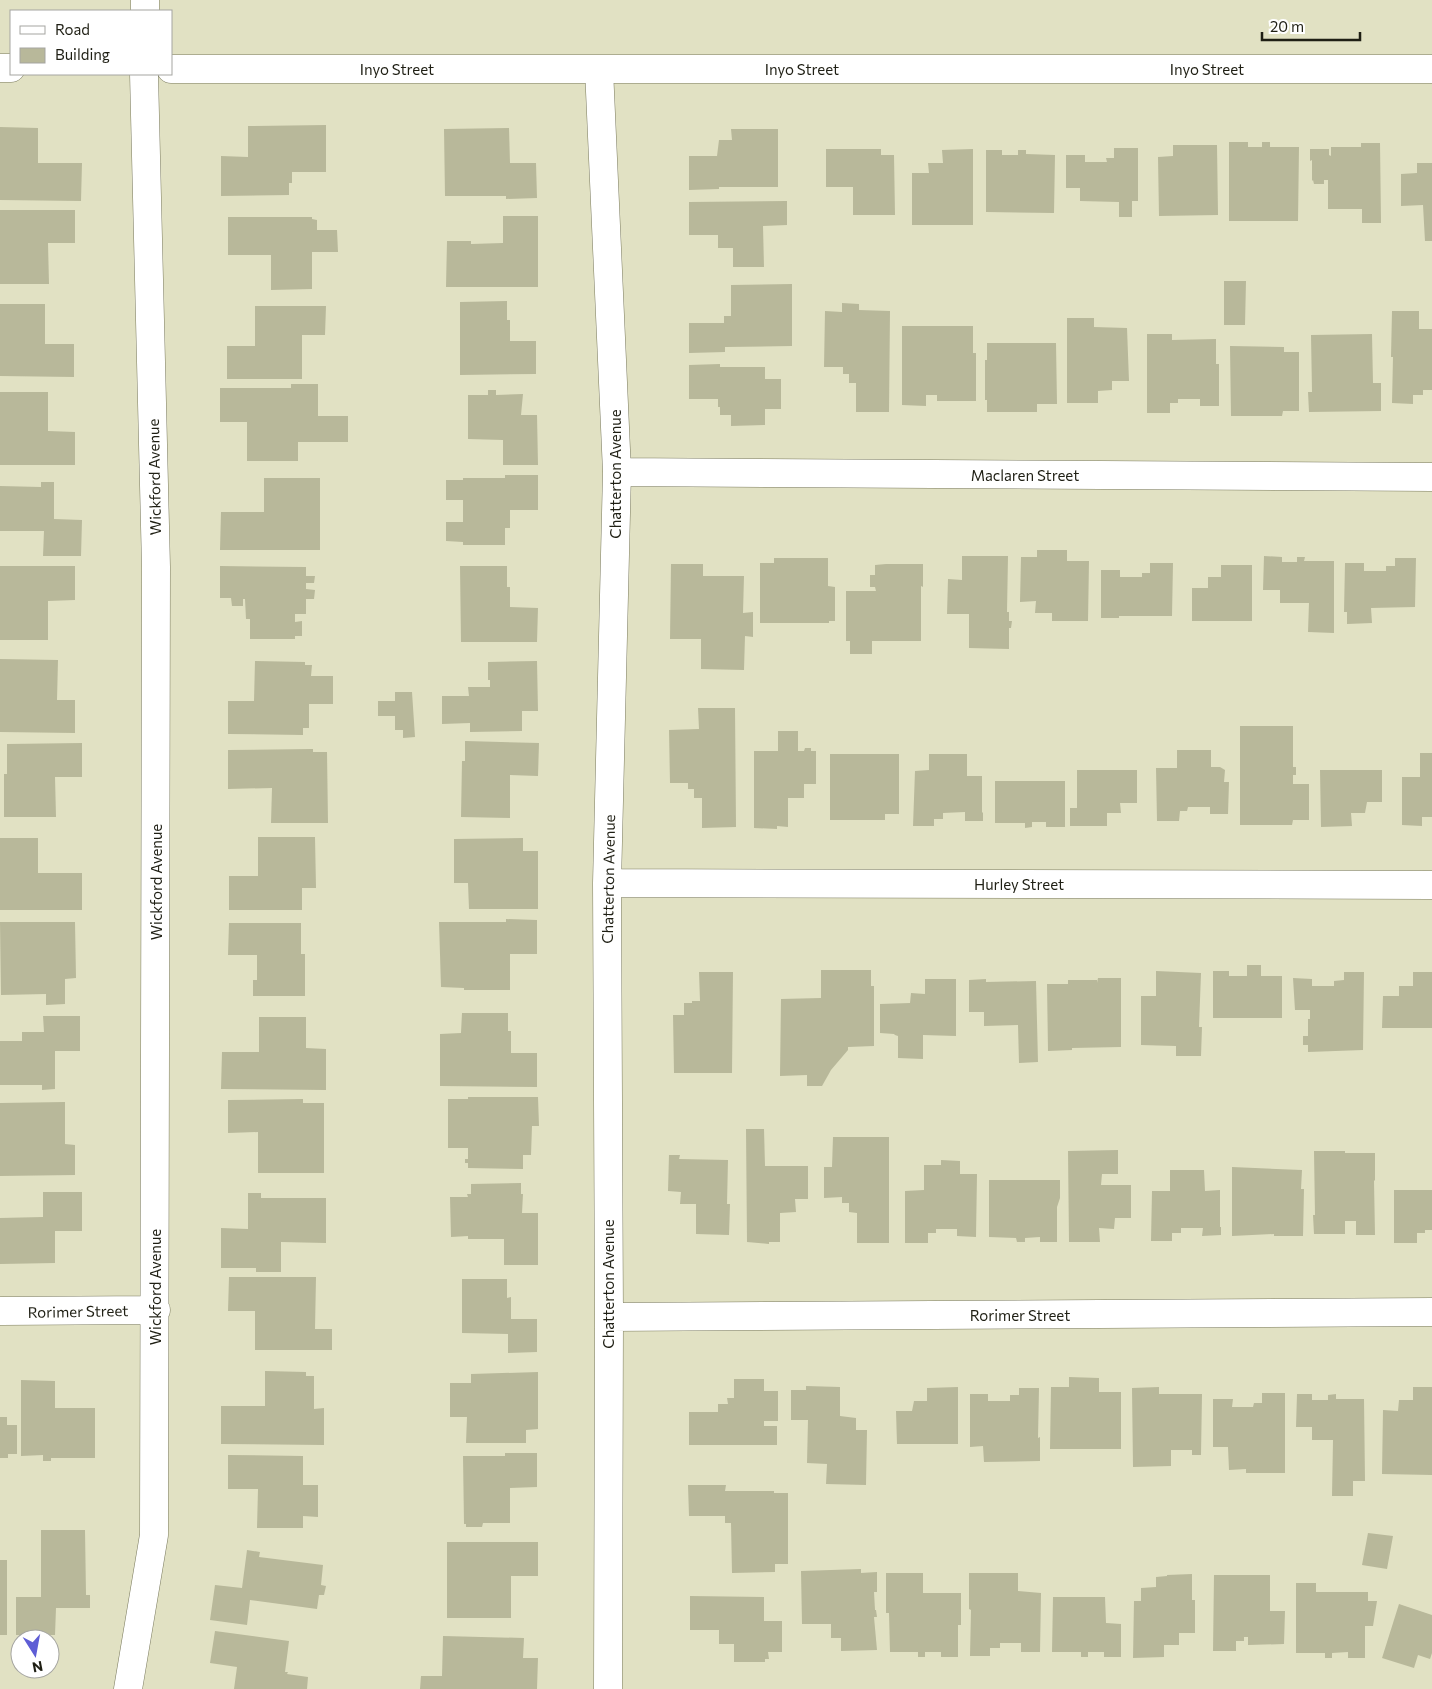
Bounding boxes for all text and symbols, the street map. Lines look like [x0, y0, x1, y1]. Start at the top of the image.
legend [10, 10, 172, 75]
scale bar [1262, 10, 1360, 42]
text: 20 m [1270, 17, 1304, 35]
text: Road [55, 20, 90, 38]
text: Building [55, 45, 110, 63]
street label: Inyo Street [360, 60, 434, 78]
street label: Inyo Street [765, 60, 839, 78]
street label: Inyo Street [1170, 60, 1244, 78]
street label: Chatterton Avenue [606, 409, 624, 539]
street label: Wickford Avenue [144, 419, 164, 535]
street label: Maclaren Street [971, 466, 1079, 484]
street label: Chatterton Avenue [598, 814, 618, 944]
street label: Wickford Avenue [147, 824, 165, 940]
street label: Hurley Street [974, 875, 1064, 893]
street label: Chatterton Avenue [599, 1219, 617, 1349]
street label: Wickford Avenue [146, 1229, 164, 1345]
street label: Rorimer Street [28, 1301, 128, 1321]
street label: Rorimer Street [970, 1306, 1070, 1324]
north arrow [10, 1629, 60, 1679]
text: N [31, 1658, 44, 1677]

